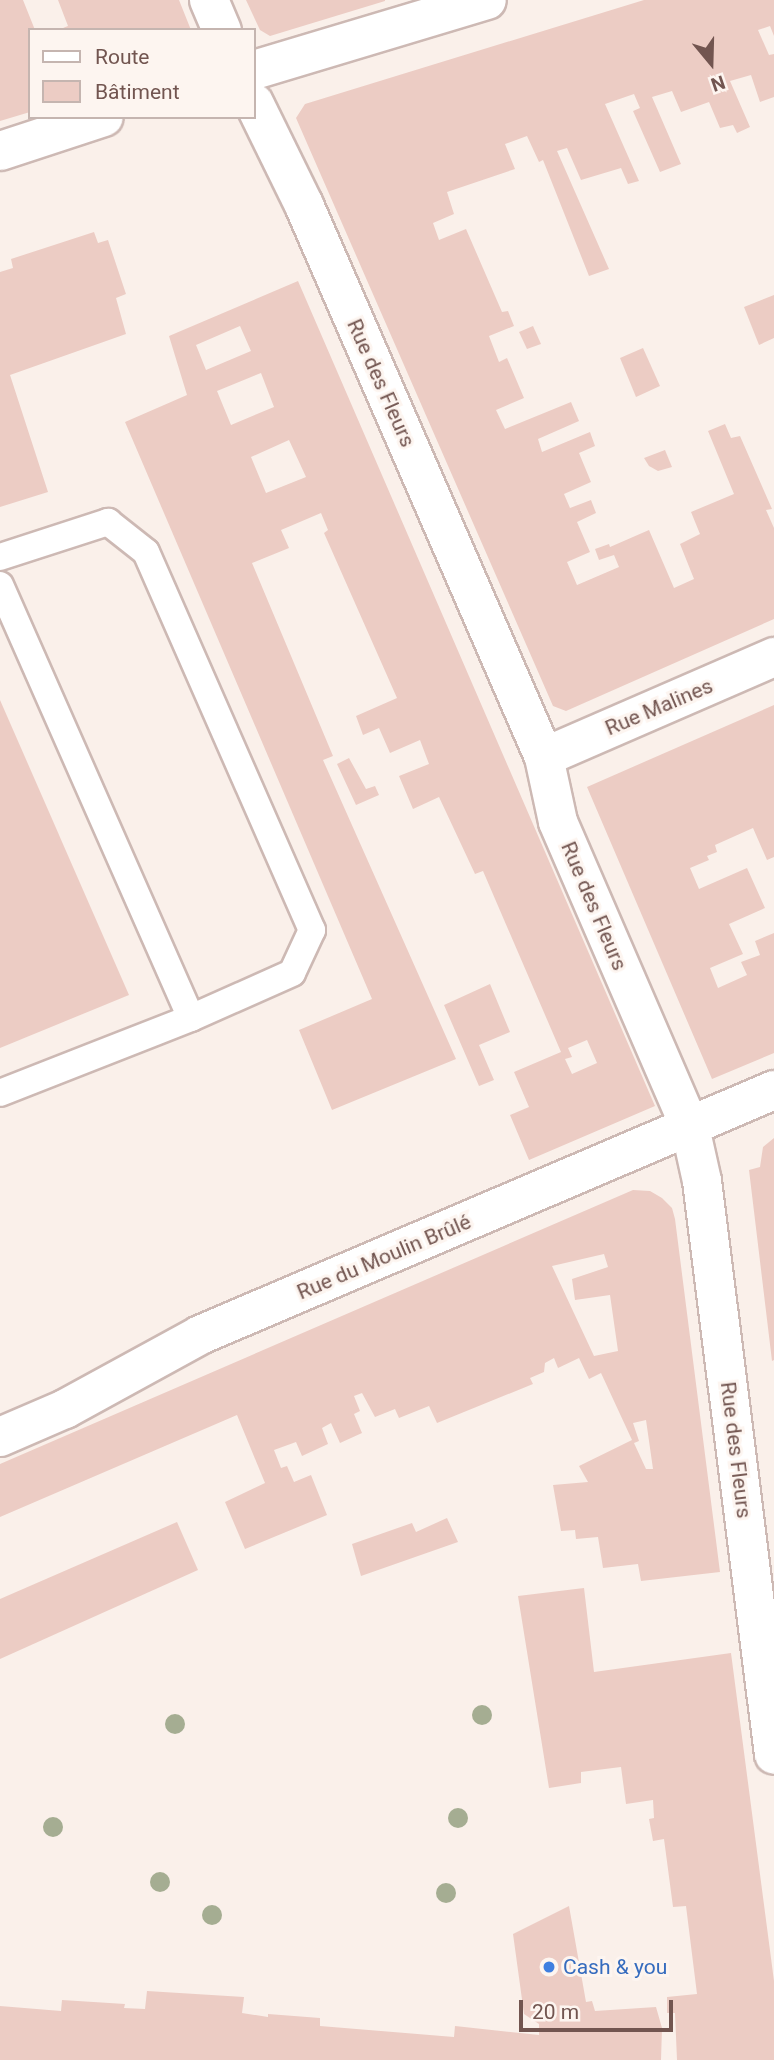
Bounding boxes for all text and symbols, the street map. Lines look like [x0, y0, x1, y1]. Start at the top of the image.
legend [28, 28, 256, 119]
north arrow [676, 28, 746, 98]
text: Route [95, 45, 150, 69]
text: N [708, 70, 728, 96]
text: Bâtiment [95, 80, 180, 104]
street label: Rue des Fleurs [342, 315, 420, 451]
street label: Rue Malines [601, 673, 717, 741]
street label: Rue des Fleurs [556, 838, 632, 974]
street label: Rue du Moulin Brûlé [293, 1209, 475, 1305]
street label: Rue des Fleurs [715, 1380, 757, 1520]
place label: Cash & you [563, 1954, 667, 1980]
marker: Cash & you [541, 1959, 557, 1975]
scale bar [522, 1986, 676, 2030]
text: 20 m [532, 2000, 579, 2024]

